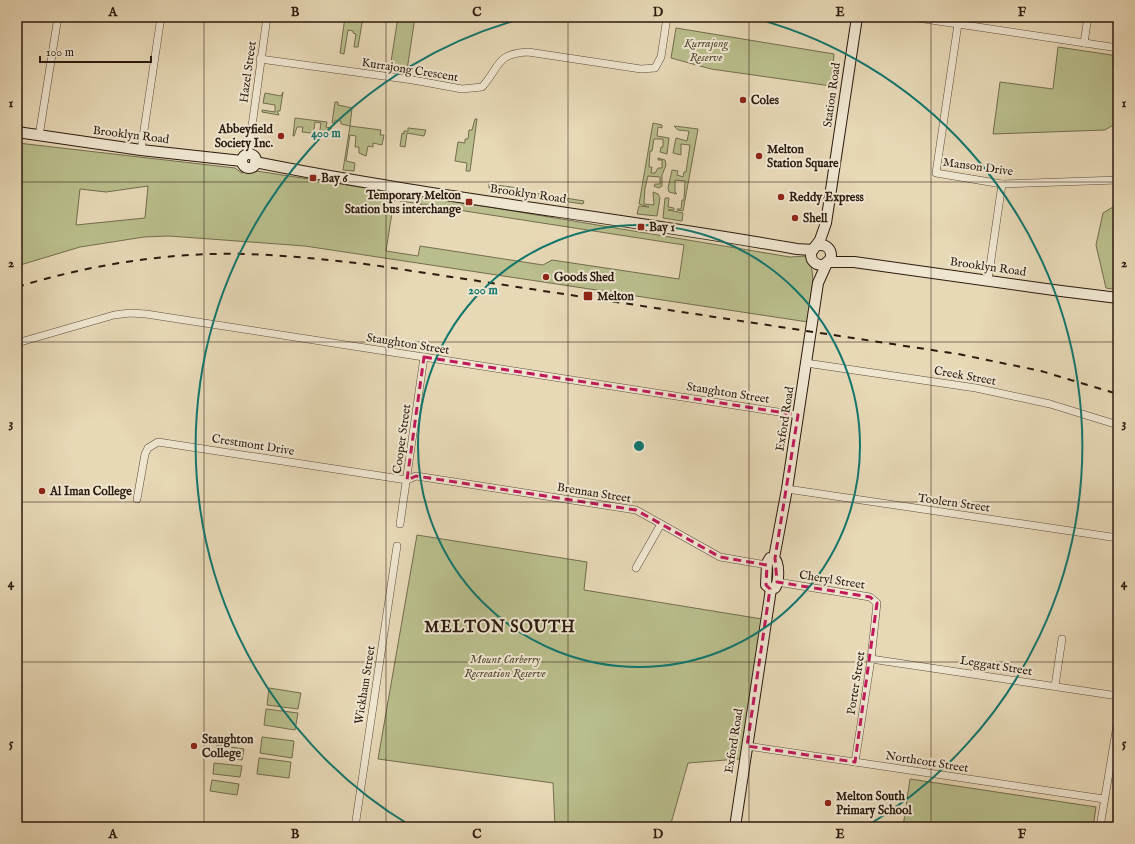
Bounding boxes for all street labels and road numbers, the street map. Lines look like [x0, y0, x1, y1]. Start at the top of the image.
street label: Hazel Street [236, 40, 260, 104]
street label: Kurrajong Crescent [361, 55, 459, 85]
street label: Station Road [820, 61, 844, 128]
street label: Brooklyn Road [92, 123, 171, 147]
street label: Manson Drive [942, 155, 1014, 179]
street label: Brooklyn Road [489, 181, 568, 207]
street label: Brooklyn Road [949, 254, 1028, 280]
street label: Staughton Street [365, 330, 451, 358]
street label: Creek Street [933, 363, 997, 389]
street label: Staughton Street [685, 379, 771, 407]
street label: Exford Road [772, 385, 798, 452]
street label: Cooper Street [390, 403, 415, 475]
street label: Crestmont Drive [211, 431, 296, 459]
street label: Brennan Street [556, 480, 632, 506]
street label: Toolern Street [917, 491, 991, 515]
street label: Cheryl Street [798, 567, 866, 593]
street label: Wickham Street [351, 645, 379, 725]
street label: Porter Street [844, 650, 868, 716]
street label: Leggatt Street [959, 653, 1033, 679]
street label: Exford Road [721, 707, 747, 774]
street label: Northcott Street [884, 748, 970, 776]

